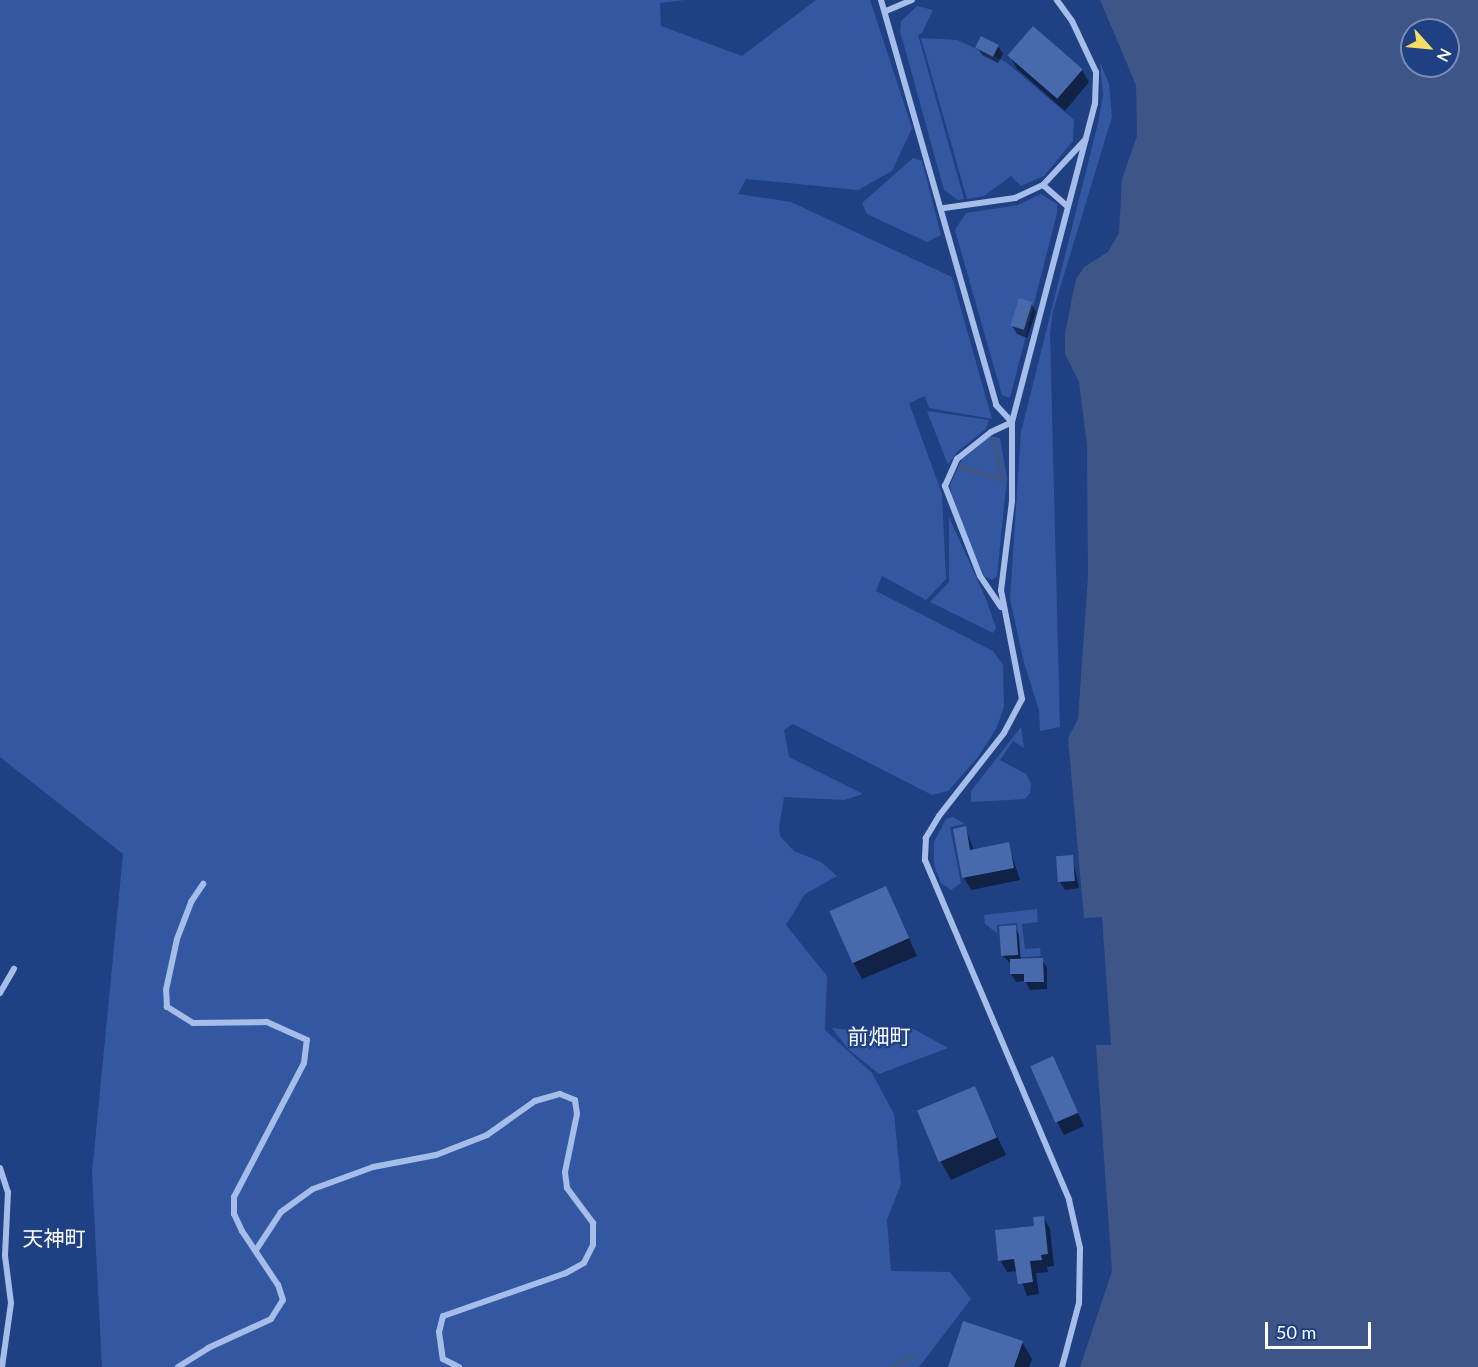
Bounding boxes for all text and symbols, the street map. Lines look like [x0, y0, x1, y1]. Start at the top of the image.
north arrow [1400, 18, 1460, 78]
text: N [1433, 46, 1456, 65]
district label: 前畑町 [848, 1023, 910, 1049]
district label: 天神町 [23, 1225, 85, 1251]
scale bar [1268, 1310, 1374, 1348]
text: 50 m [1276, 1321, 1316, 1343]

